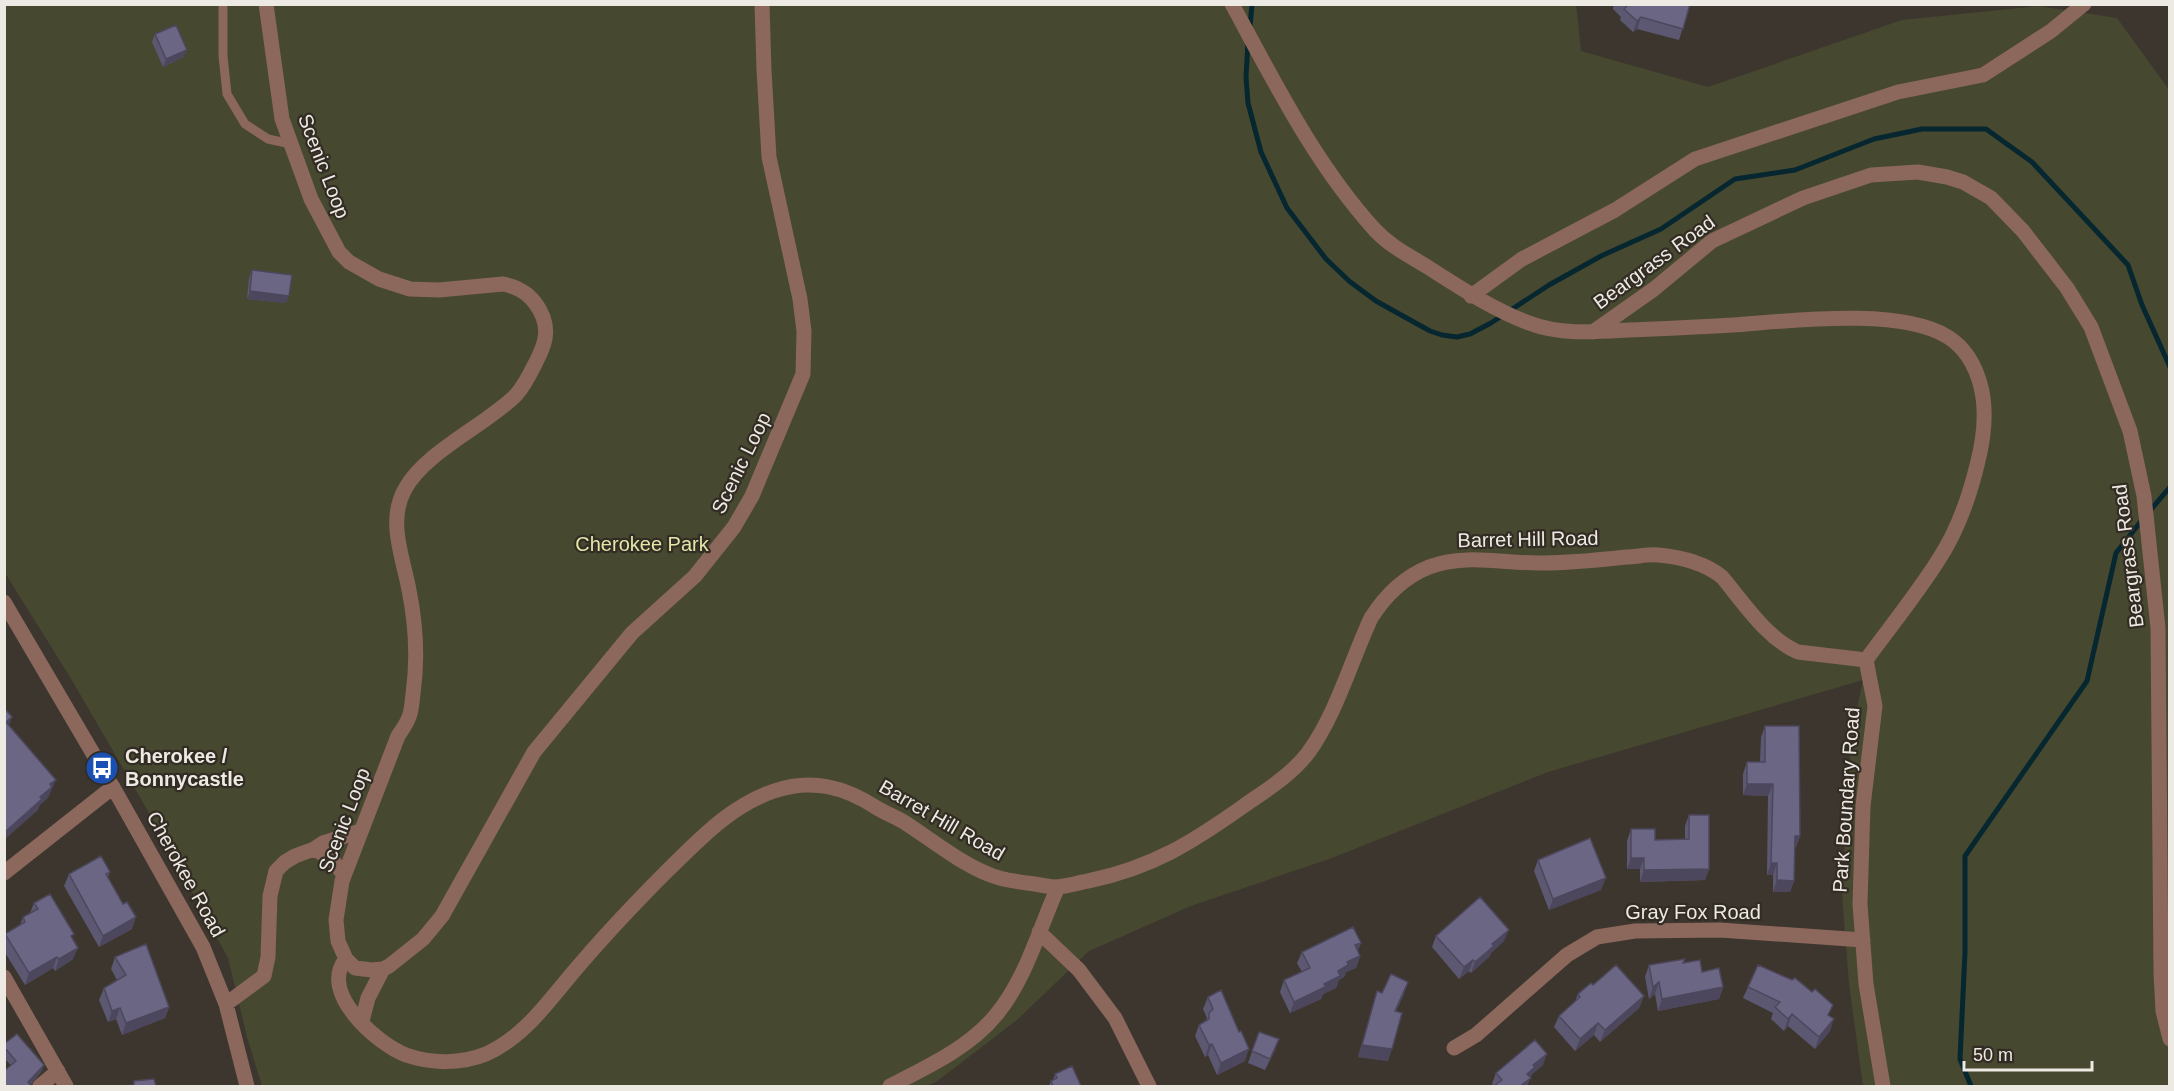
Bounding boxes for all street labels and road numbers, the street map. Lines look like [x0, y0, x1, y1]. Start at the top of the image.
street label: Scenic Loop [294, 111, 354, 221]
street label: Beargrass Road [1589, 211, 1719, 313]
street label: Scenic Loop [707, 409, 775, 517]
street label: Beargrass Road [2108, 483, 2148, 629]
street label: Barret Hill Road [1457, 527, 1599, 551]
street label: Park Boundary Road [1829, 707, 1863, 893]
street label: Scenic Loop [314, 765, 374, 875]
street label: Barret Hill Road [875, 775, 1009, 865]
street label: Cherokee Road [142, 807, 230, 941]
street label: Gray Fox Road [1625, 901, 1761, 923]

